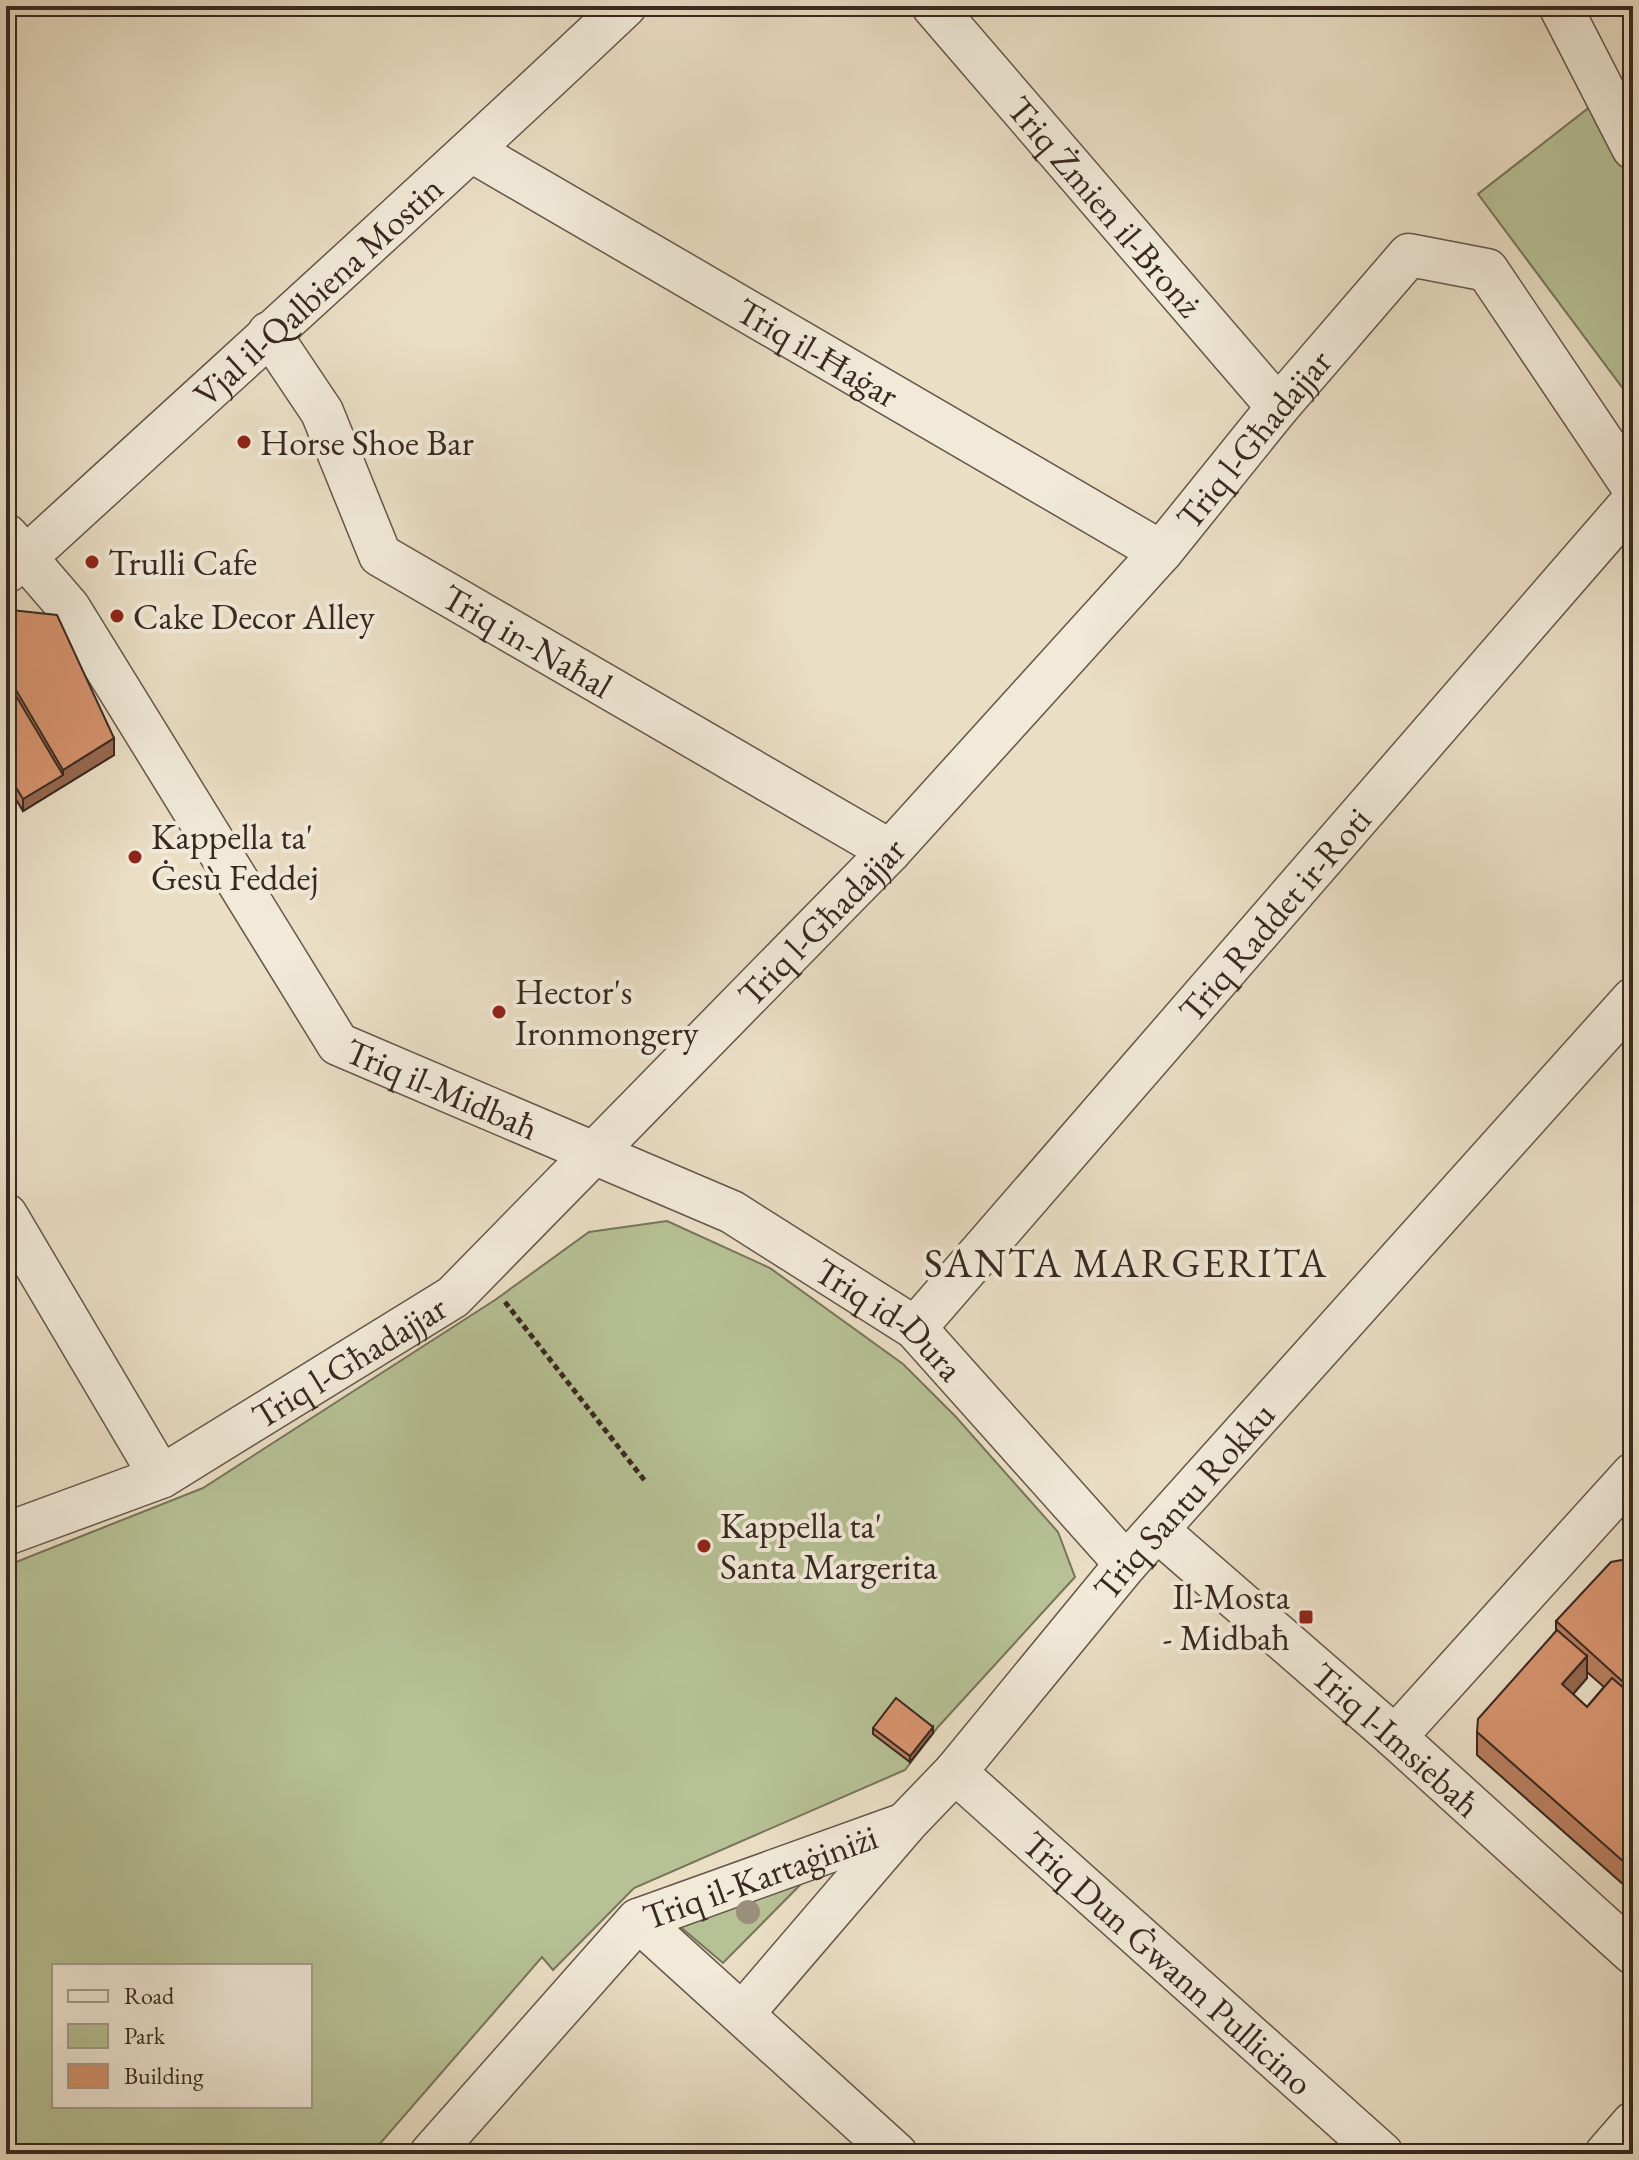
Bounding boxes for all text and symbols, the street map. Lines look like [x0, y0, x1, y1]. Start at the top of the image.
street label: Triq Żmien il-Bronż [997, 86, 1214, 327]
street label: Vjal il-Qalbiena Mostin [183, 165, 452, 416]
street label: Triq il-Ħaġar [728, 287, 907, 418]
street label: Triq l-Għadajjar [1165, 339, 1341, 539]
place label: Horse Shoe Bar [260, 419, 474, 466]
marker: Horse Shoe Bar [235, 433, 253, 451]
place label: Trulli Cafe [108, 539, 257, 586]
marker: Trulli Cafe [83, 553, 101, 571]
street label: Triq in-Naħal [434, 573, 621, 709]
place label: Cake Decor Alley [133, 593, 375, 640]
marker: Cake Decor Alley [108, 607, 126, 625]
street label: Triq Raddet ir-Roti [1168, 796, 1381, 1032]
place label: Kappella ta' Ġesù Feddej [151, 813, 319, 901]
street label: Triq l-Għadajjar [727, 827, 915, 1016]
marker: Kappella ta' Ġesù Feddej [126, 848, 144, 866]
place label: Hector's Ironmongery [515, 968, 699, 1056]
marker: Hector's Ironmongery [490, 1003, 508, 1021]
street label: Triq il-Midbaħ [339, 1027, 546, 1150]
district label: SANTA MARGERITA [924, 1237, 1328, 1289]
street label: Triq id-Dura [806, 1247, 975, 1391]
street label: Triq l-Għadajjar [243, 1283, 455, 1439]
street label: Triq Santu Rokku [1083, 1391, 1284, 1610]
place label: Kappella ta' Santa Margerita [720, 1502, 938, 1590]
marker: Kappella ta' Santa Margerita [695, 1537, 713, 1555]
place label: Il-Mosta - Midbaħ [1163, 1573, 1291, 1661]
marker: Il-Mosta - Midbaħ [1297, 1608, 1315, 1626]
street label: Triq l-Imsiebaħ [1302, 1652, 1491, 1827]
street label: Triq il-Kartaġiniżi [636, 1812, 884, 1940]
street label: Triq Dun Ġwann Pullicino [1013, 1820, 1324, 2105]
legend [52, 1964, 312, 2108]
text: Road [124, 1980, 175, 2011]
text: Park [124, 2020, 166, 2051]
text: Building [124, 2060, 204, 2091]

